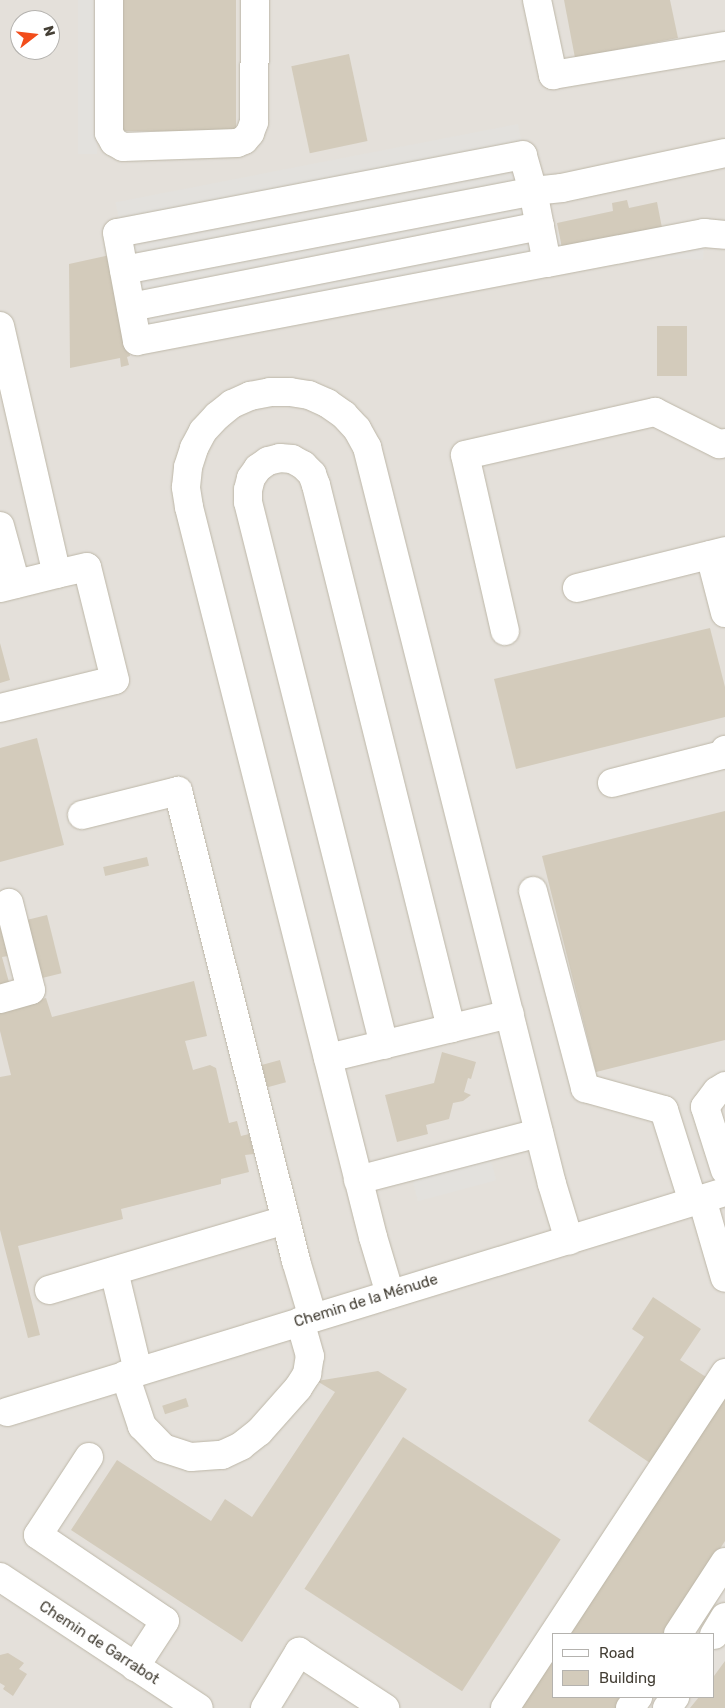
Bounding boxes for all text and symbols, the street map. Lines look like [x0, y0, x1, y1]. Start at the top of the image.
north arrow [10, 10, 60, 60]
text: N [39, 24, 58, 38]
street label: Chemin de la Ménude [292, 1271, 440, 1331]
street label: Chemin de Garrabot [36, 1597, 162, 1689]
legend [552, 1633, 715, 1698]
text: Road [599, 1644, 635, 1662]
text: Building [599, 1669, 656, 1687]

